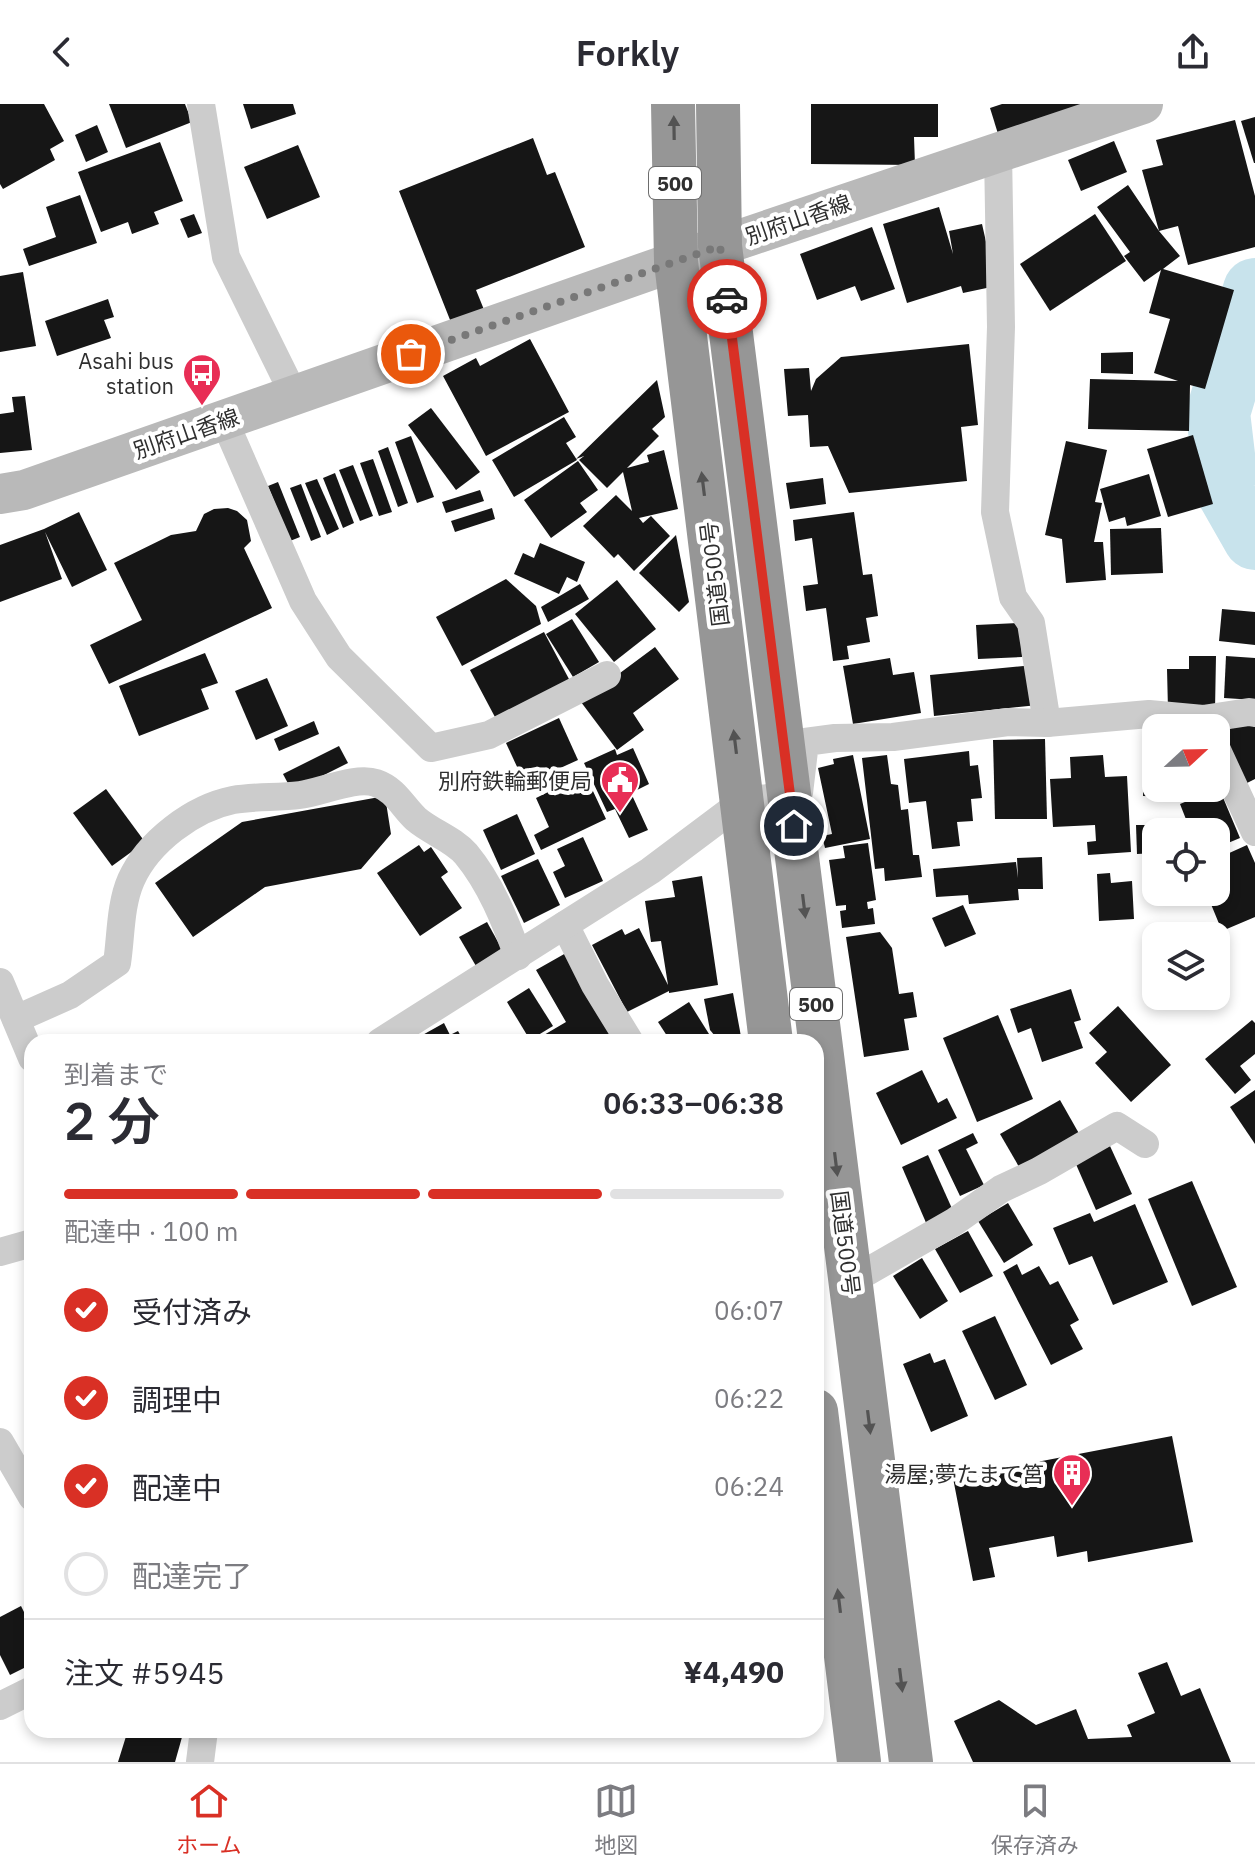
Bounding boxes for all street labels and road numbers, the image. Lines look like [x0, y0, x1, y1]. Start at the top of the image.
road number: 500 [649, 167, 701, 199]
street label: 別府山香線 [741, 187, 855, 251]
street label: 別府山香線 [129, 401, 243, 465]
street label: 国道500号 [693, 520, 735, 628]
road number: 500 [790, 988, 842, 1020]
street label: 国道500号 [825, 1189, 867, 1297]

